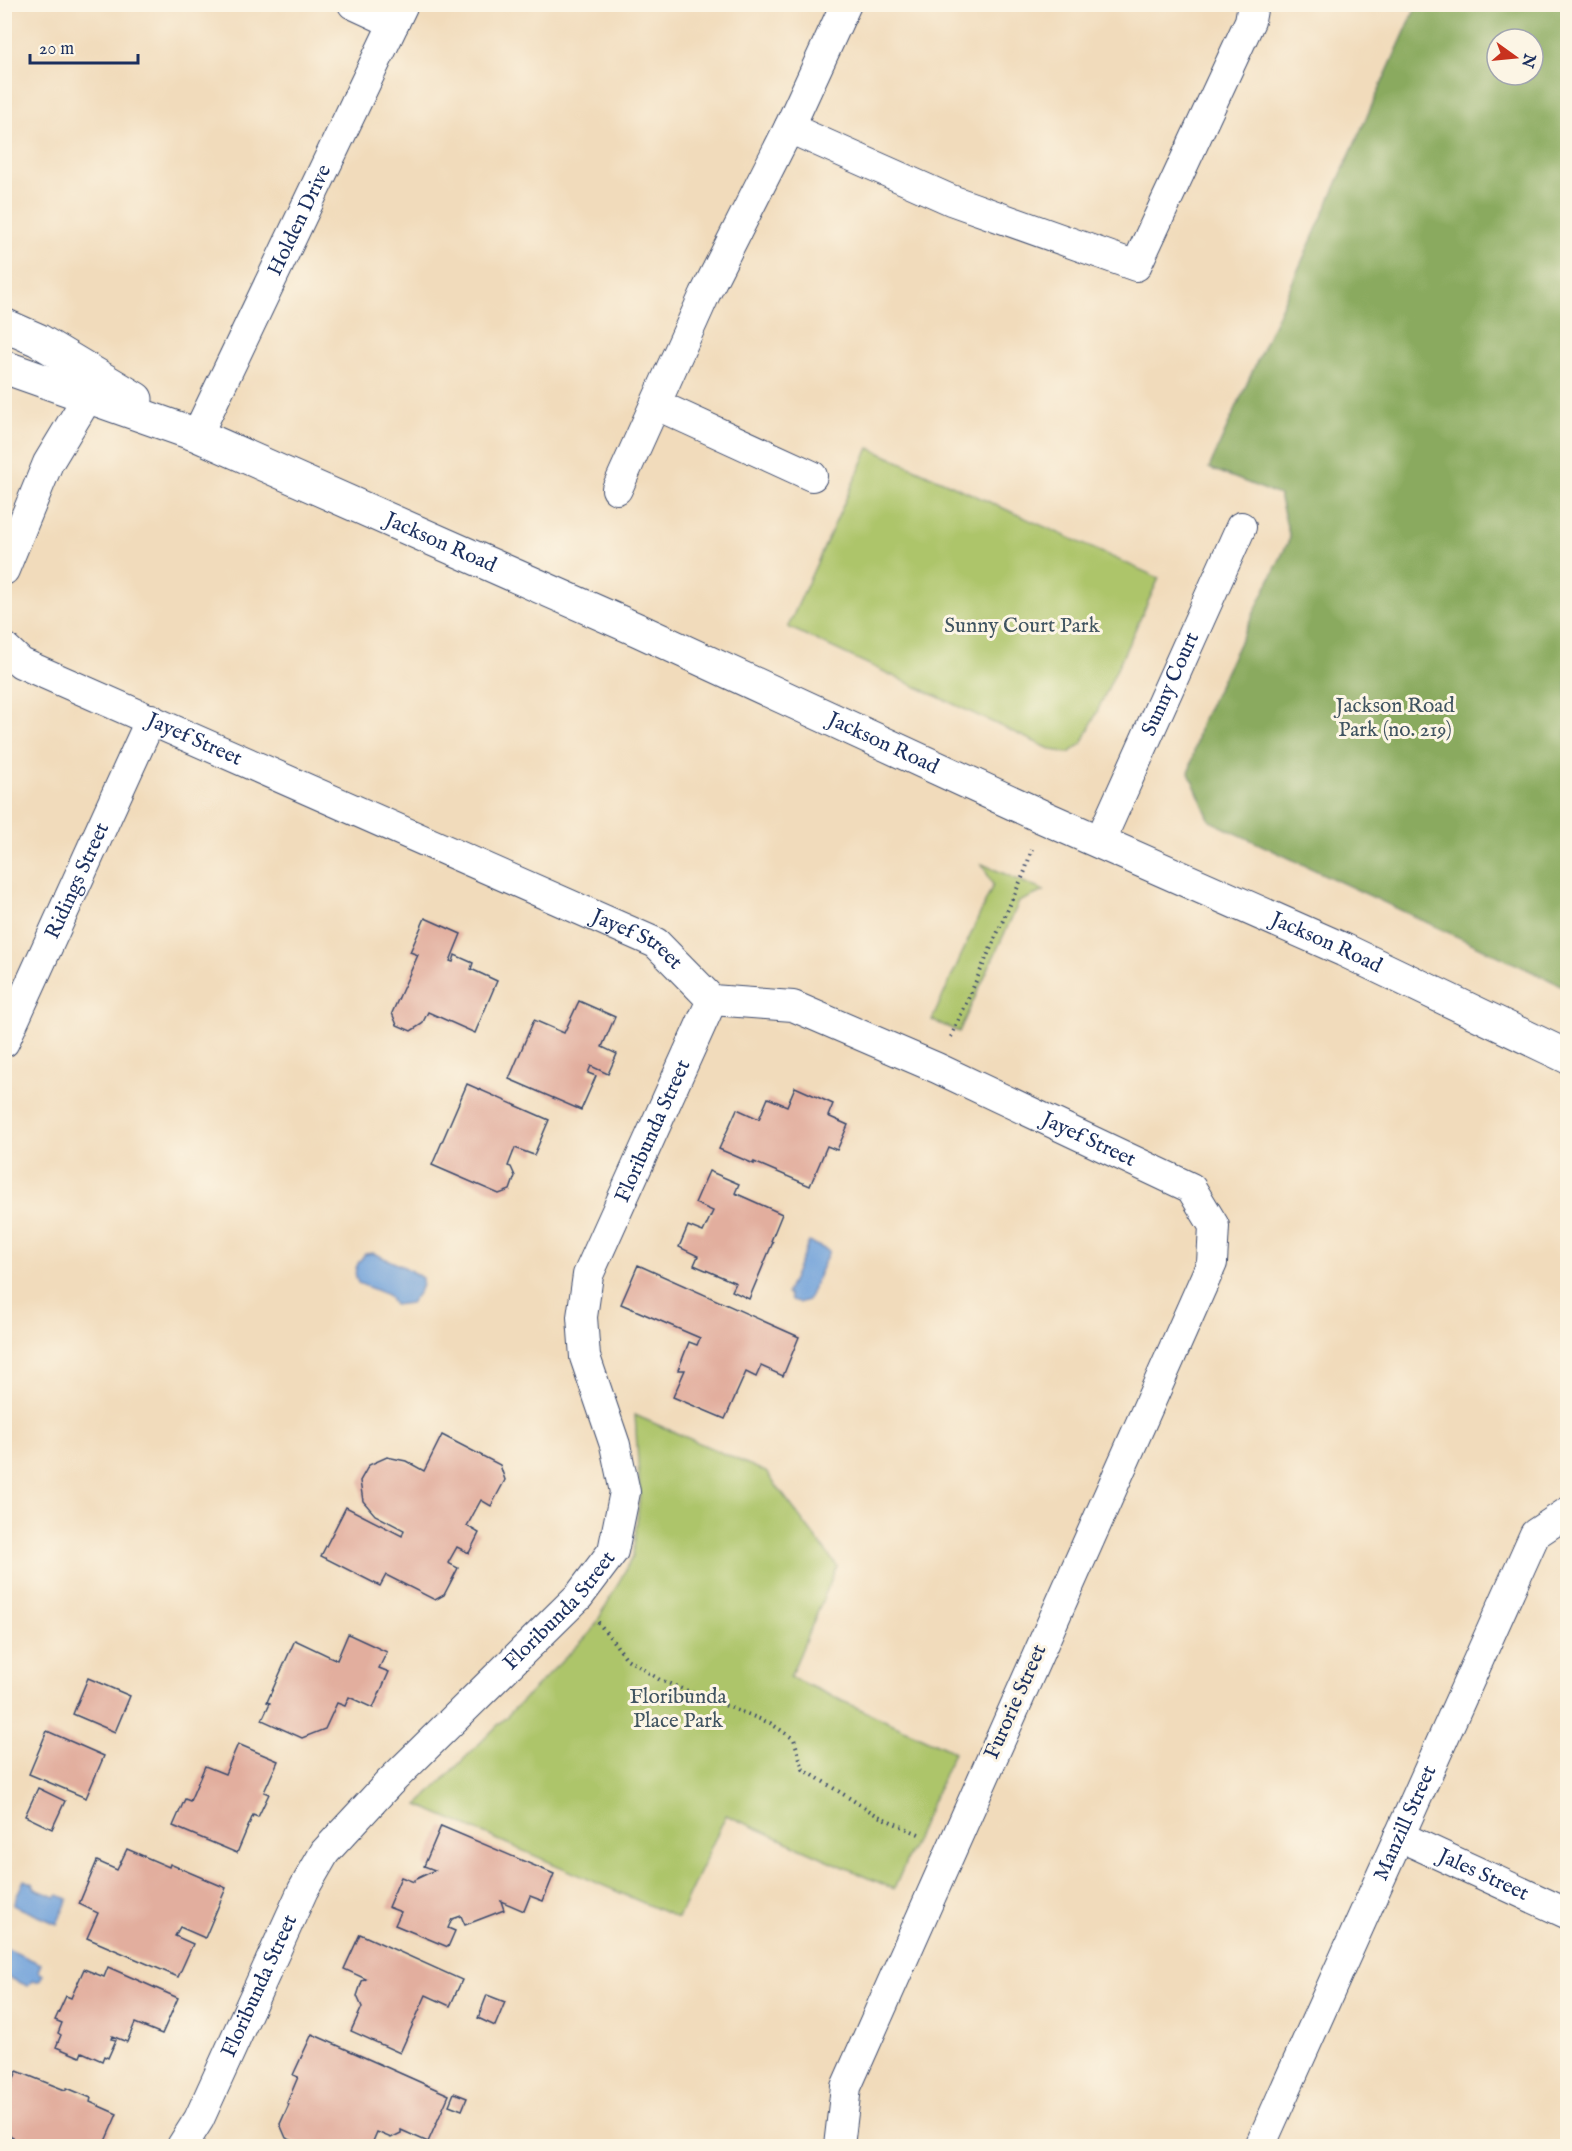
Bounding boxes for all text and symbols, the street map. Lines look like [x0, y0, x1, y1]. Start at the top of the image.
scale bar [30, 27, 138, 65]
north arrow [1485, 27, 1545, 87]
text: 20 m [39, 38, 74, 61]
text: N [1516, 50, 1539, 70]
street label: Holden Drive [262, 160, 338, 280]
street label: Jackson Road [379, 505, 501, 580]
park label: Sunny Court Park [944, 613, 1100, 640]
street label: Sunny Court [1135, 628, 1205, 740]
park label: Jackson Road Park (no. 219) [1333, 693, 1455, 744]
street label: Jackson Road [822, 705, 944, 781]
street label: Jayef Street [141, 706, 246, 772]
street label: Ridings Street [39, 818, 116, 943]
street label: Jayef Street [586, 902, 688, 975]
street label: Jackson Road [1265, 905, 1387, 980]
street label: Floribunda Street [609, 1055, 697, 1207]
street label: Jayef Street [1035, 1105, 1140, 1173]
street label: Floribunda Street [498, 1546, 622, 1676]
street label: Furorie Street [979, 1640, 1053, 1764]
park label: Floribunda Place Park [630, 1684, 727, 1735]
street label: Manzill Street [1367, 1761, 1443, 1885]
street label: Jales Street [1432, 1842, 1533, 1907]
street label: Floribunda Street [215, 1910, 304, 2062]

